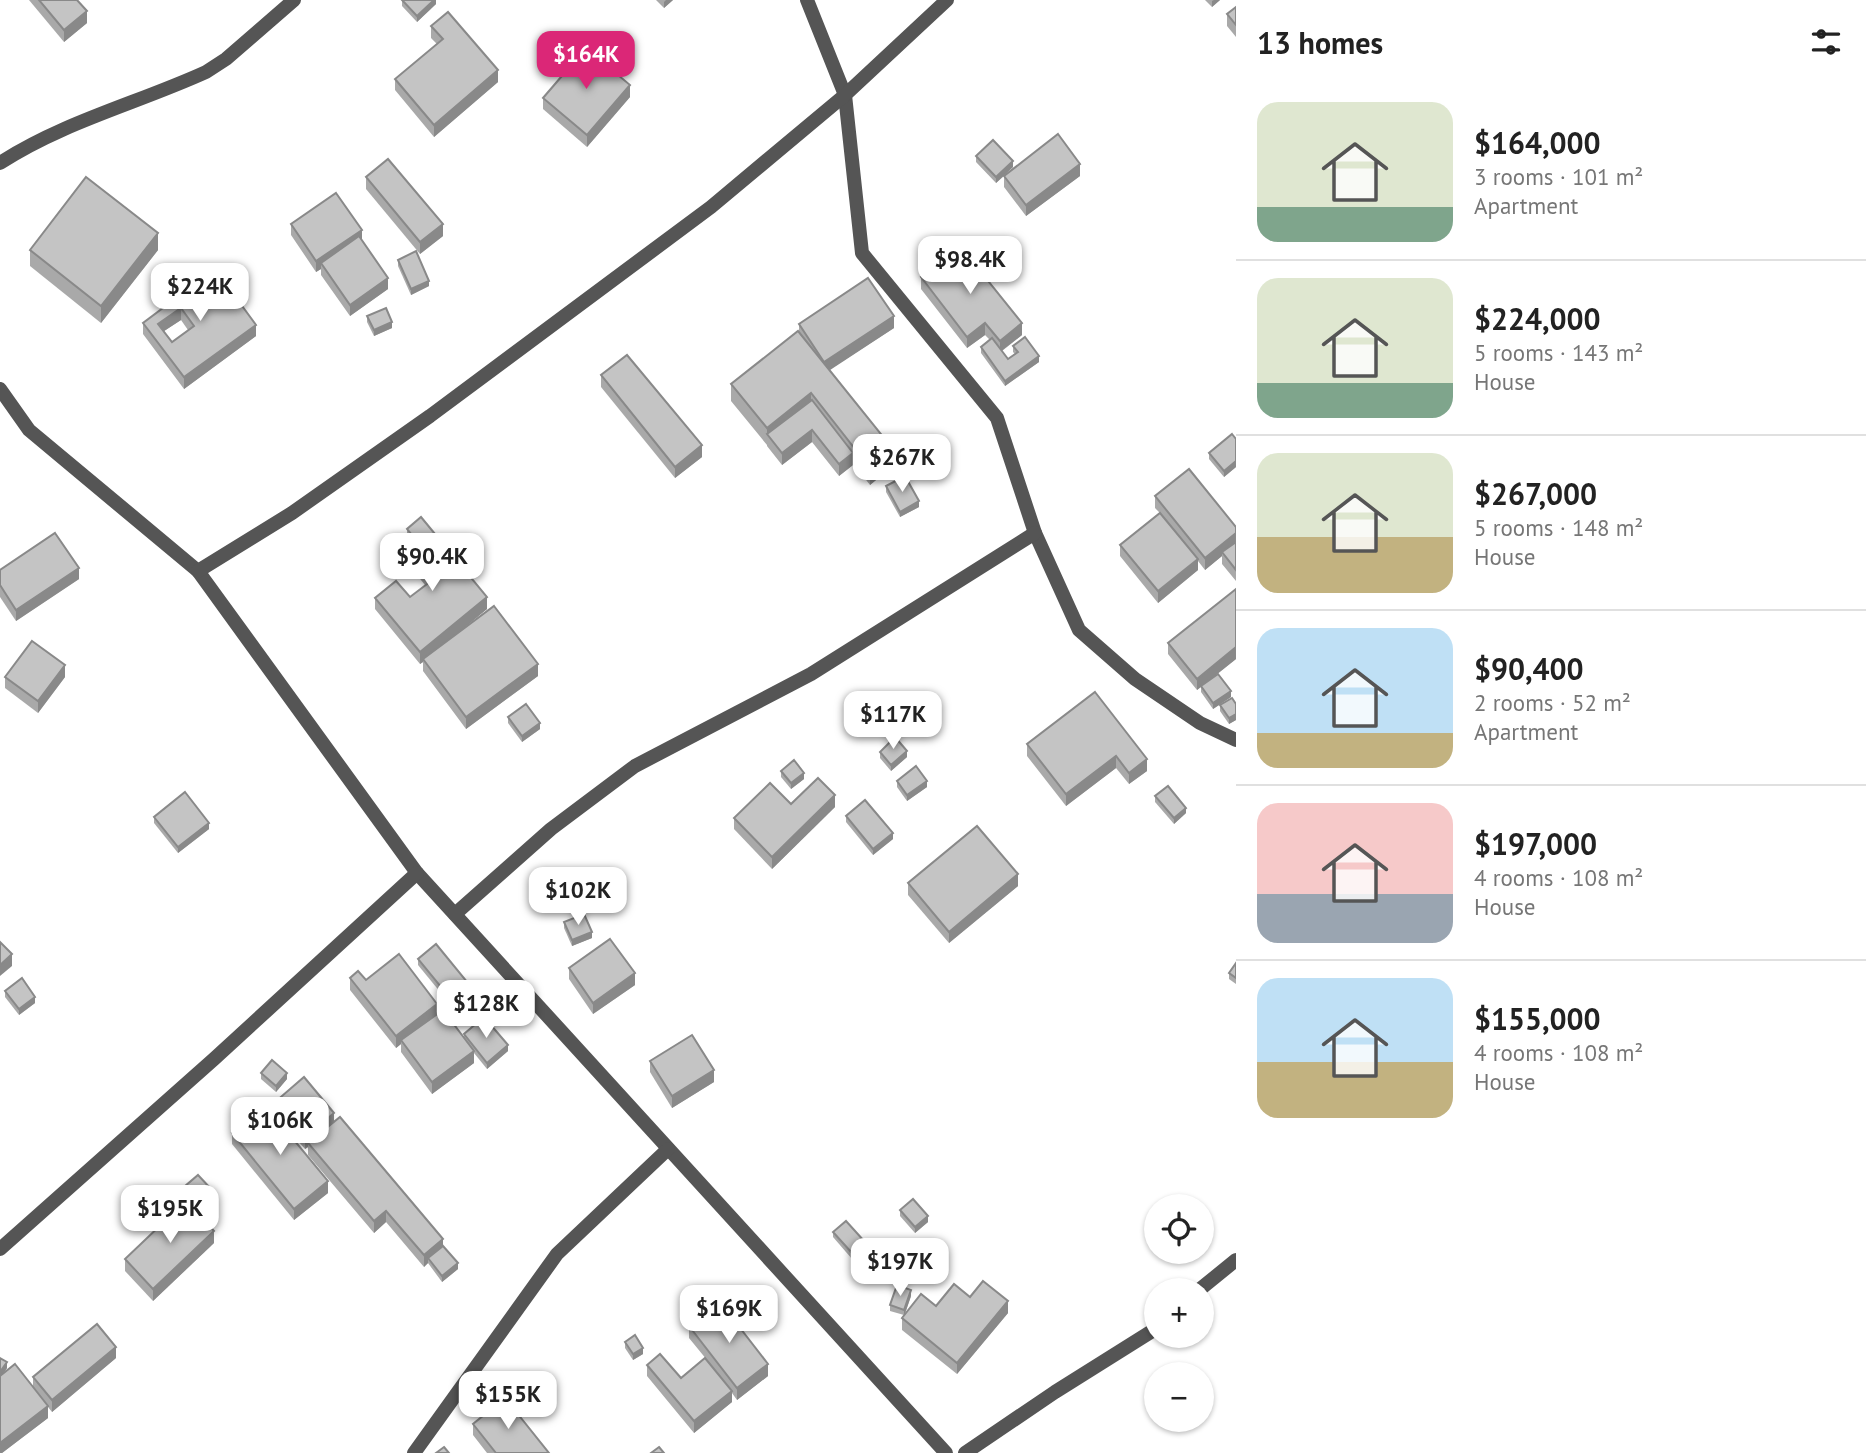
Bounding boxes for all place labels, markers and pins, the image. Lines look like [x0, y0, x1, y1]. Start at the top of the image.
pin: $164K [537, 32, 635, 91]
pin: $98.4K [913, 236, 1027, 296]
pin: $224K [151, 264, 249, 323]
pin: $267K [853, 434, 951, 494]
pin: $90.4K [375, 534, 489, 593]
pin: $117K [844, 692, 942, 751]
pin: $102K [529, 867, 627, 927]
pin: $128K [437, 981, 535, 1040]
pin: $106K [231, 1098, 329, 1157]
pin: $195K [121, 1186, 219, 1245]
pin: $197K [851, 1238, 949, 1298]
pin: $169K [680, 1286, 778, 1345]
pin: $155K [459, 1372, 557, 1431]

